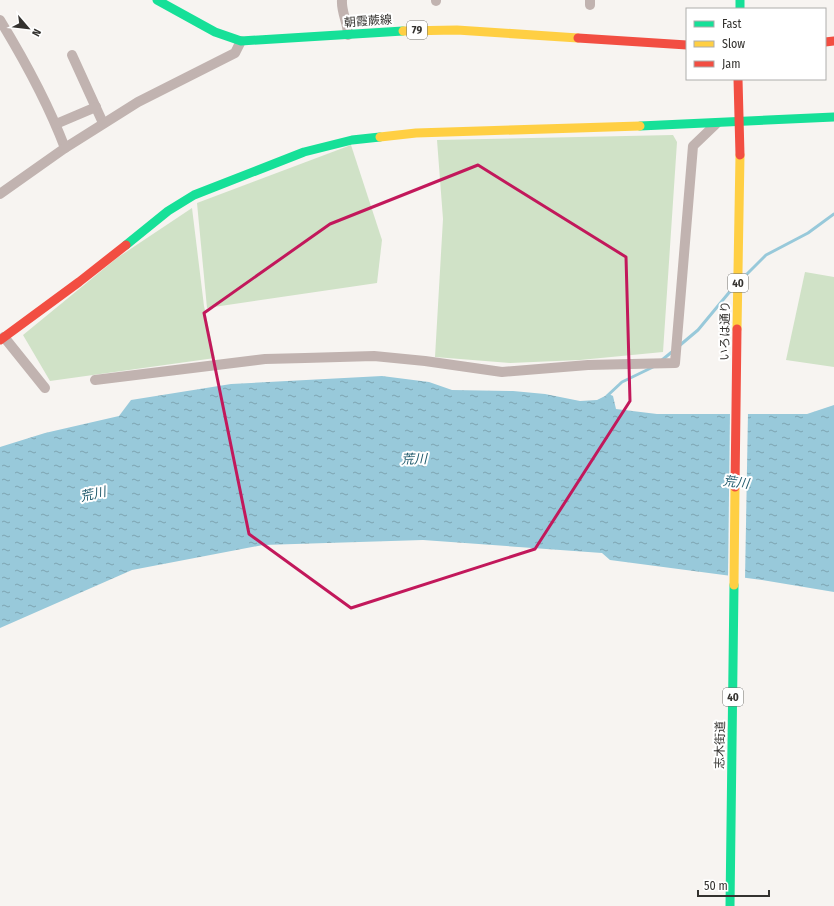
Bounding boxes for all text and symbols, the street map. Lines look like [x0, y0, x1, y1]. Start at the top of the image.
north arrow [8, 8, 48, 48]
legend [686, 8, 826, 80]
street label: 朝霞蕨線 [344, 12, 392, 30]
text: Fast [722, 17, 741, 31]
road number: 79 [407, 21, 427, 39]
text: N [29, 26, 44, 38]
text: Slow [722, 37, 745, 51]
text: Jam [722, 57, 740, 71]
road number: 40 [728, 274, 748, 292]
street label: いろは通り [717, 301, 733, 361]
water label: 荒川 [401, 451, 429, 467]
water label: 荒川 [722, 473, 752, 491]
water label: 荒川 [79, 483, 109, 504]
road number: 40 [723, 688, 743, 706]
street label: 志木街道 [713, 721, 727, 769]
scale bar [698, 872, 769, 898]
text: 50 m [704, 879, 728, 893]

